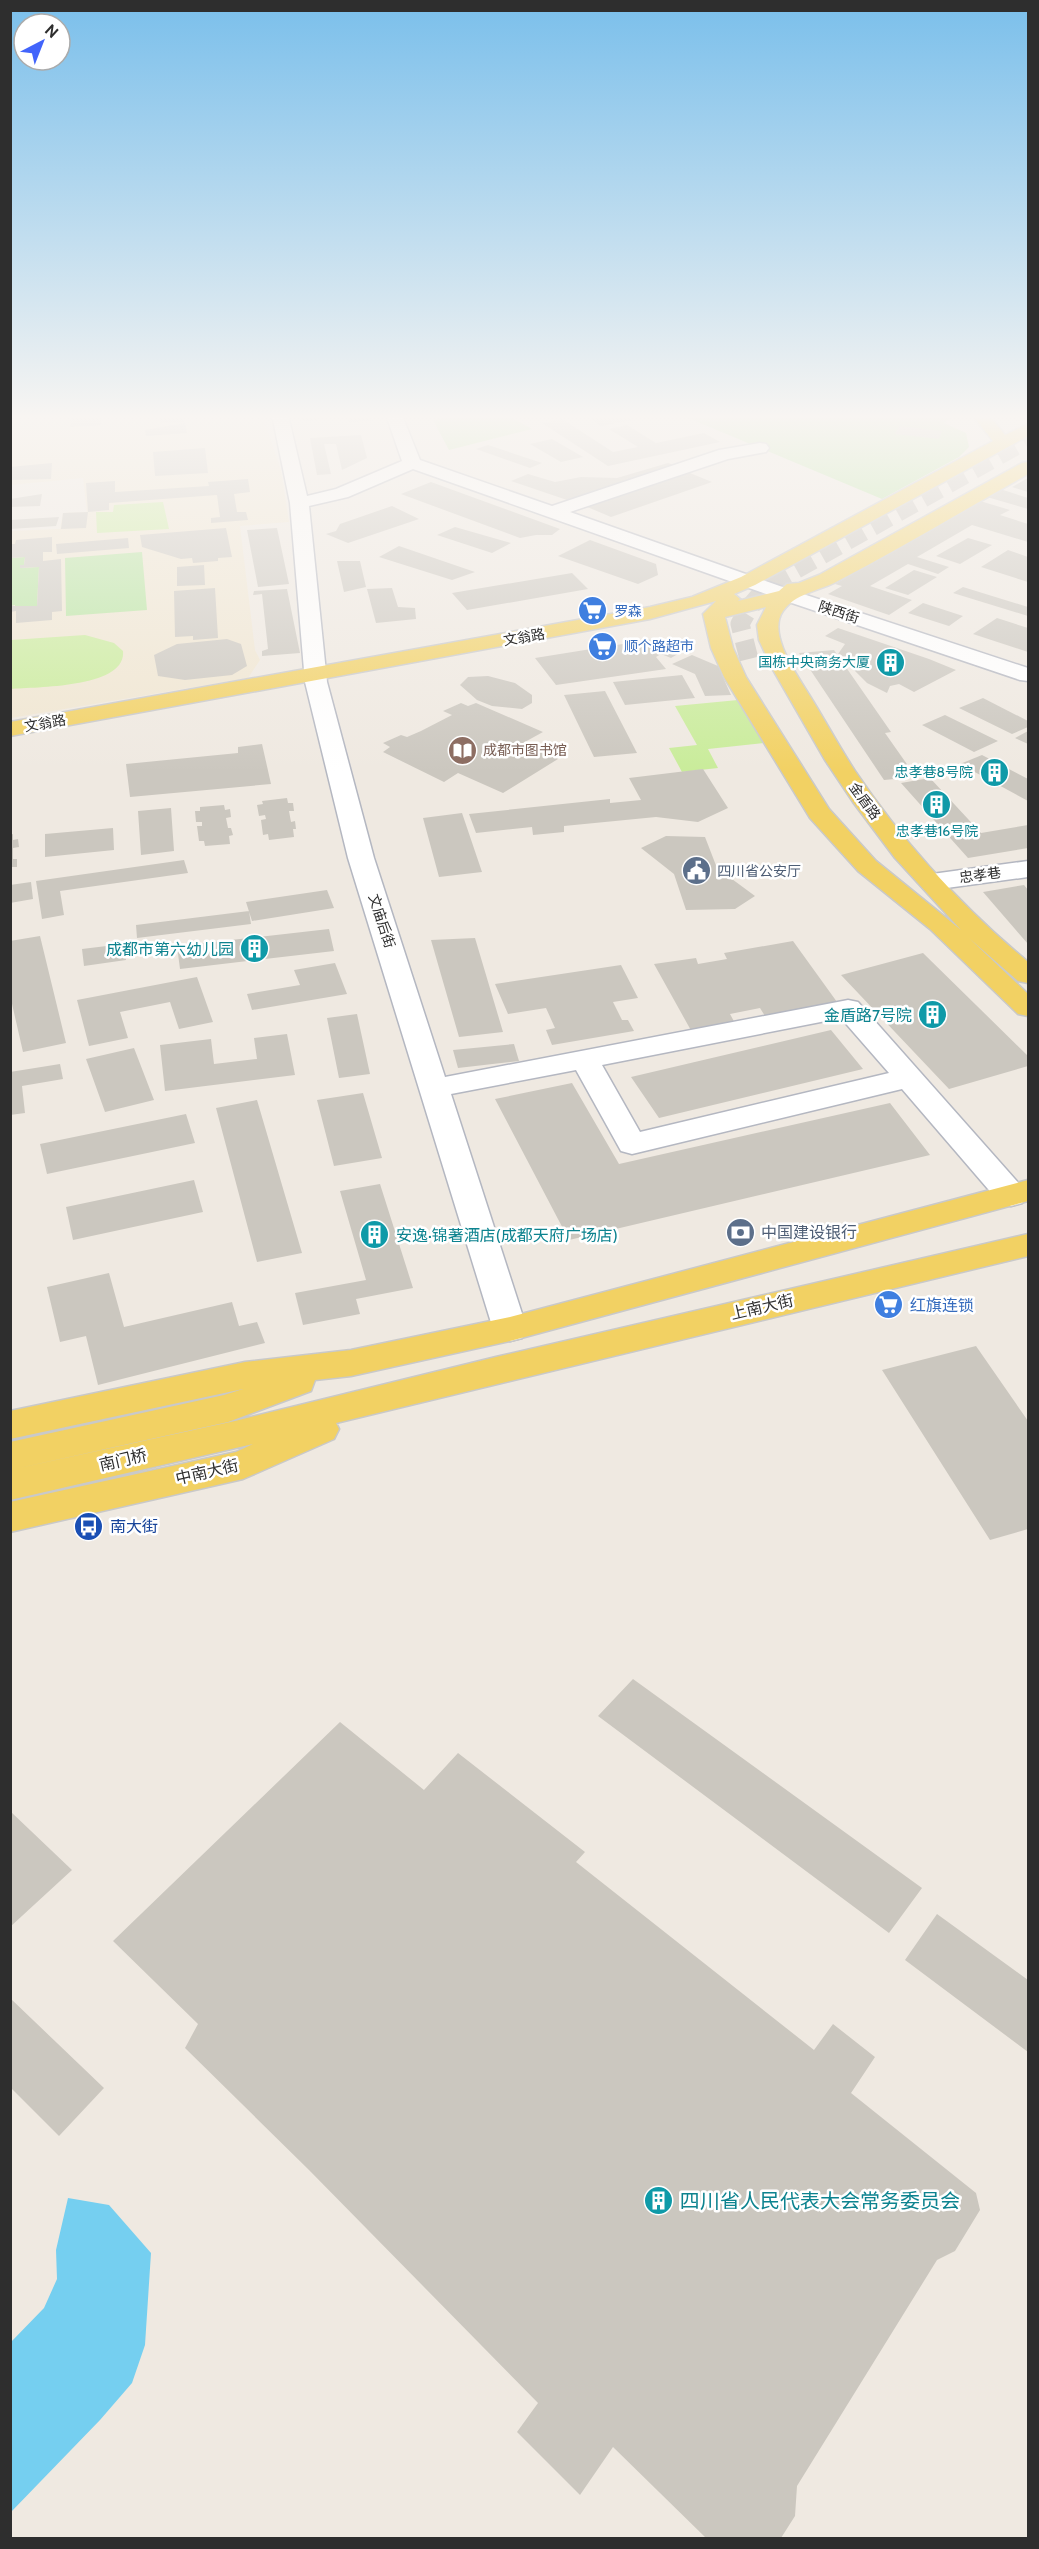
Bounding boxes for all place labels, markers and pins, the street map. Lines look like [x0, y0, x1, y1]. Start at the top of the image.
supermarket icon: 罗森 [577, 595, 609, 627]
place label: 罗森 [614, 602, 642, 620]
supermarket icon: 顺个路超市 [587, 630, 619, 662]
place label: 顺个路超市 [624, 637, 694, 655]
building icon: 国栋中央商务大厦 [875, 646, 907, 678]
place label: 国栋中央商务大厦 [758, 653, 870, 671]
library icon: 成都市图书馆 [446, 734, 478, 766]
place label: 成都市图书馆 [483, 741, 567, 759]
building icon: 忠孝巷8号院 [978, 756, 1010, 788]
place label: 忠孝巷8号院 [895, 763, 973, 781]
building icon: 忠孝巷16号院 [921, 788, 953, 820]
place label: 忠孝巷16号院 [896, 822, 978, 840]
public building icon: 四川省公安厅 [680, 855, 712, 887]
place label: 四川省公安厅 [717, 862, 801, 880]
building icon: 成都市第六幼儿园 [239, 933, 271, 965]
place label: 成都市第六幼儿园 [106, 940, 234, 959]
building icon: 金盾路7号院 [917, 999, 949, 1031]
place label: 金盾路7号院 [824, 1006, 912, 1025]
bank icon: 中国建设银行 [724, 1216, 756, 1248]
building icon: 安逸·锦著酒店(成都天府广场店) [359, 1219, 391, 1251]
place label: 中国建设银行 [761, 1223, 857, 1242]
place label: 安逸·锦著酒店(成都天府广场店) [396, 1226, 618, 1245]
supermarket icon: 红旗连锁 [873, 1289, 905, 1321]
place label: 红旗连锁 [910, 1296, 974, 1315]
bus stop icon: 南大街 [73, 1510, 105, 1542]
place label: 南大街 [110, 1517, 158, 1536]
building icon: 四川省人民代表大会常务委员会 [643, 2185, 675, 2217]
place label: 四川省人民代表大会常务委员会 [680, 2189, 960, 2213]

